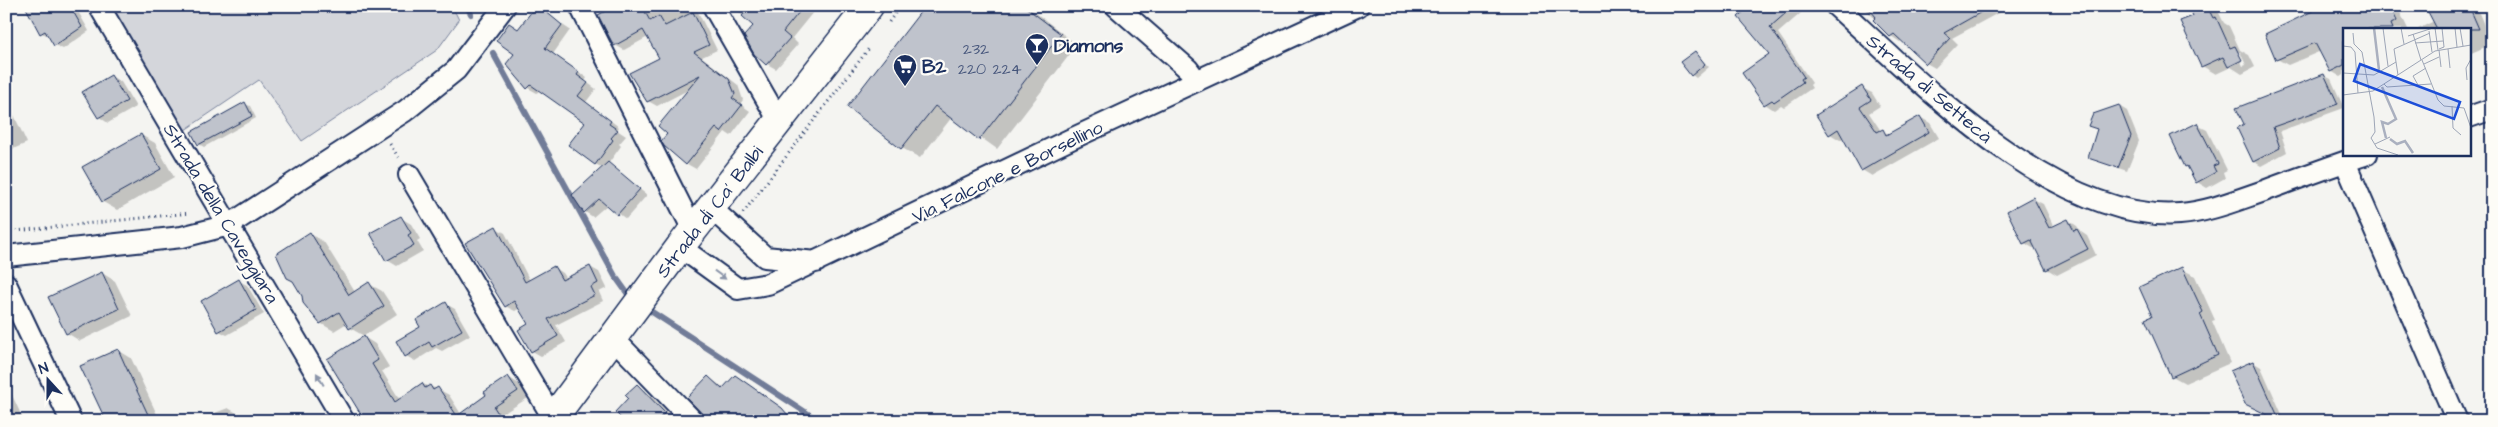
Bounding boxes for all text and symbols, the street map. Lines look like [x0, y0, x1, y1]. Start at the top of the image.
street label: Strada di Settecà [1860, 28, 1998, 150]
inset map [2343, 28, 2470, 155]
bar icon: Diamons [1024, 32, 1050, 66]
place label: Diamons [1054, 33, 1124, 60]
house number: 232 [963, 38, 989, 60]
supermarket icon: B2 [892, 53, 918, 87]
place label: B2 [922, 54, 947, 81]
house number: 220 [958, 58, 986, 80]
house number: 224 [992, 58, 1022, 80]
street label: Via Falcone e Borsellino [908, 114, 1108, 230]
street label: Strada della Caveggiara [155, 119, 285, 310]
street label: Strada di Ca' Balbi [650, 140, 770, 284]
one-way arrow [713, 270, 726, 280]
north arrow [22, 354, 72, 404]
text: N [36, 358, 52, 380]
one-way arrow [316, 371, 324, 386]

